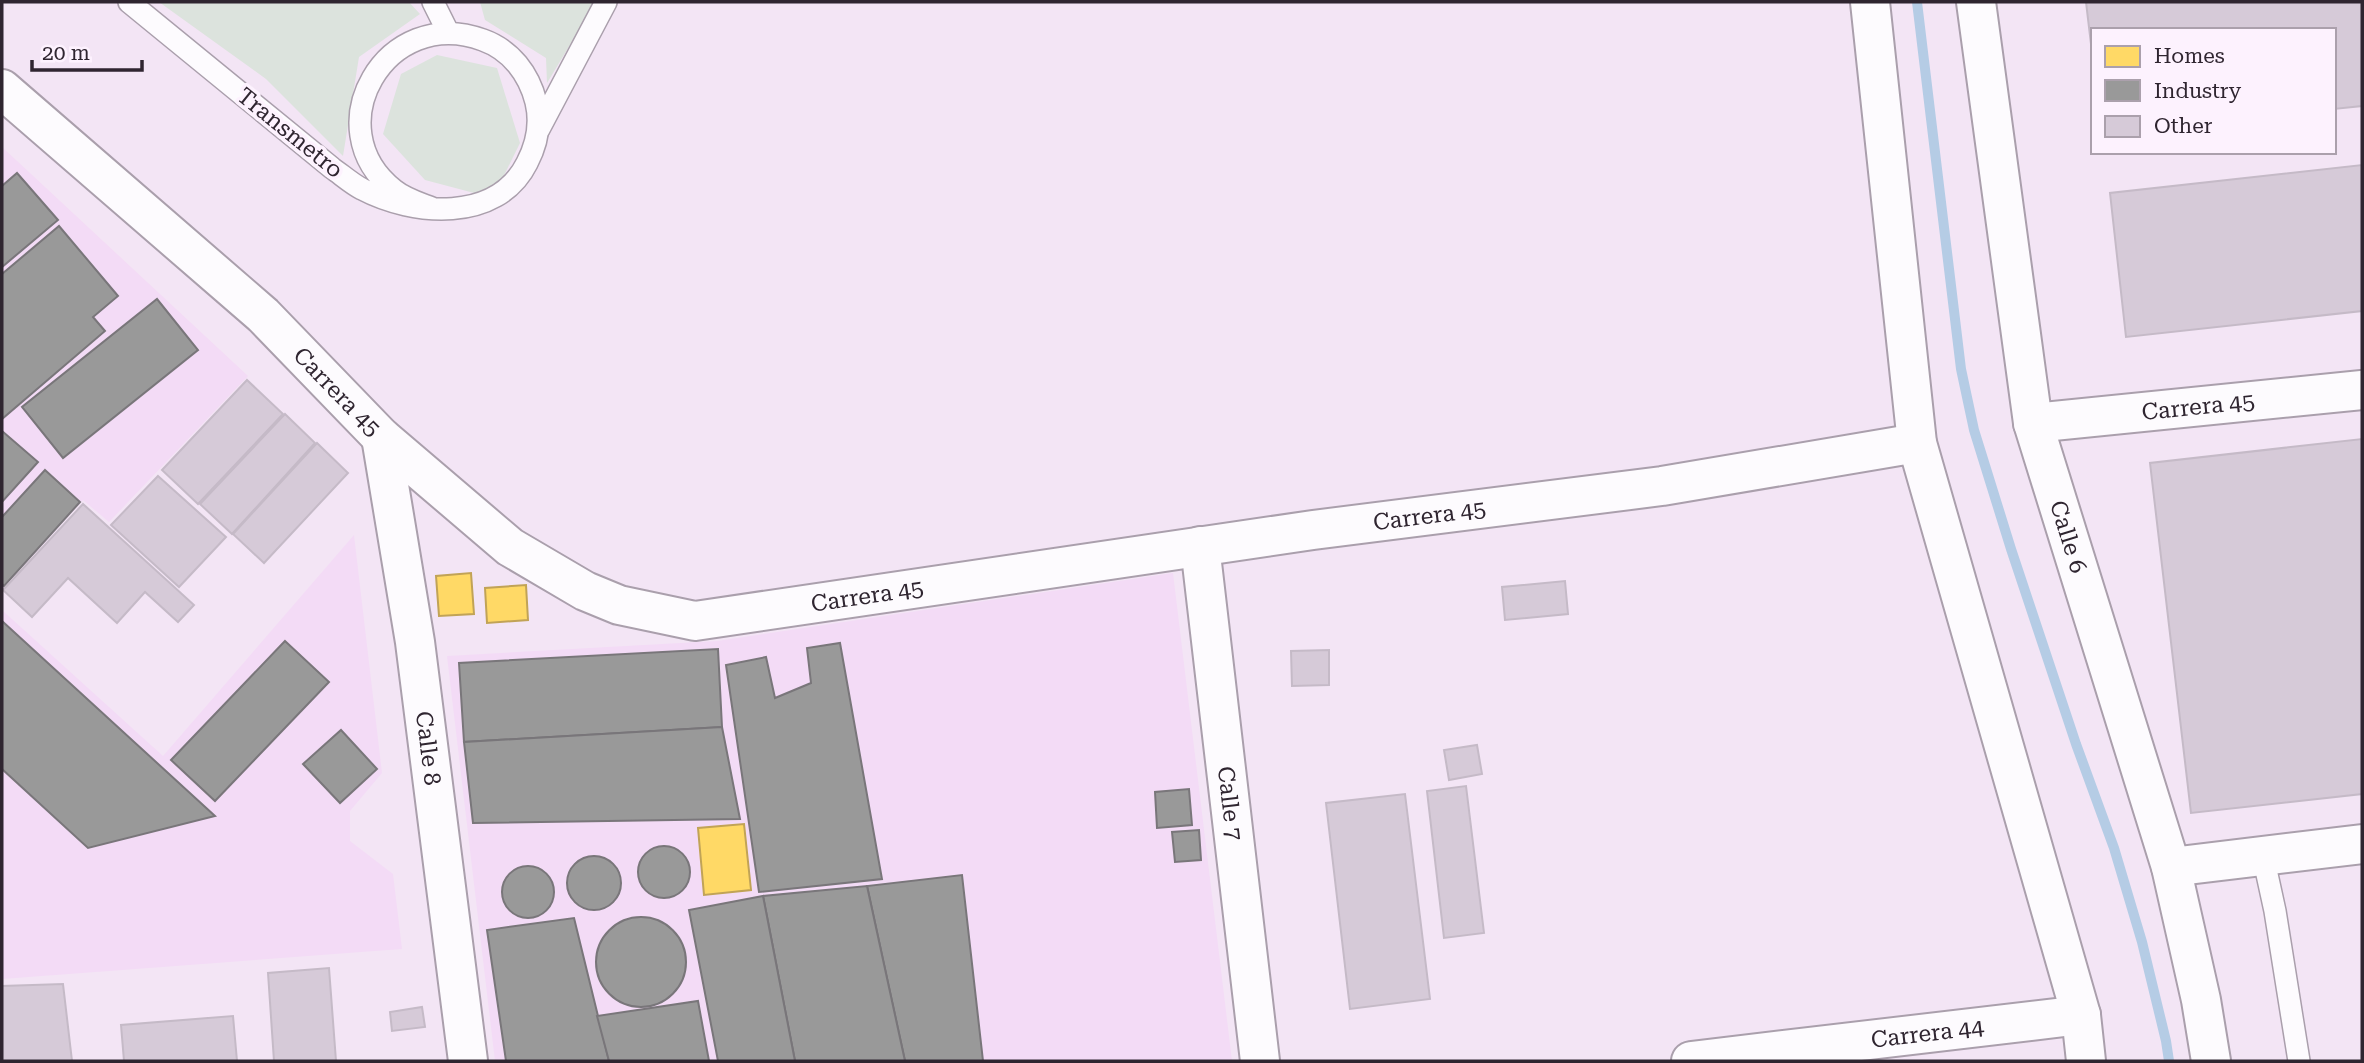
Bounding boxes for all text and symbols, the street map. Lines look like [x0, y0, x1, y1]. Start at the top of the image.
scale bar [32, 28, 142, 72]
legend [2091, 28, 2336, 154]
text: 20 m [42, 41, 90, 65]
text: Homes [2154, 44, 2225, 68]
text: Industry [2154, 79, 2242, 103]
street label: Transmetro [232, 82, 348, 184]
text: Other [2154, 114, 2213, 138]
street label: Carrera 45 [288, 342, 386, 442]
street label: Carrera 45 [2140, 387, 2256, 426]
street label: Carrera 45 [1371, 495, 1488, 536]
street label: Calle 6 [2044, 497, 2092, 576]
street label: Carrera 45 [809, 574, 925, 617]
street label: Calle 8 [410, 710, 447, 787]
street label: Calle 7 [1212, 765, 1248, 842]
street label: Carrera 44 [1869, 1013, 1985, 1053]

